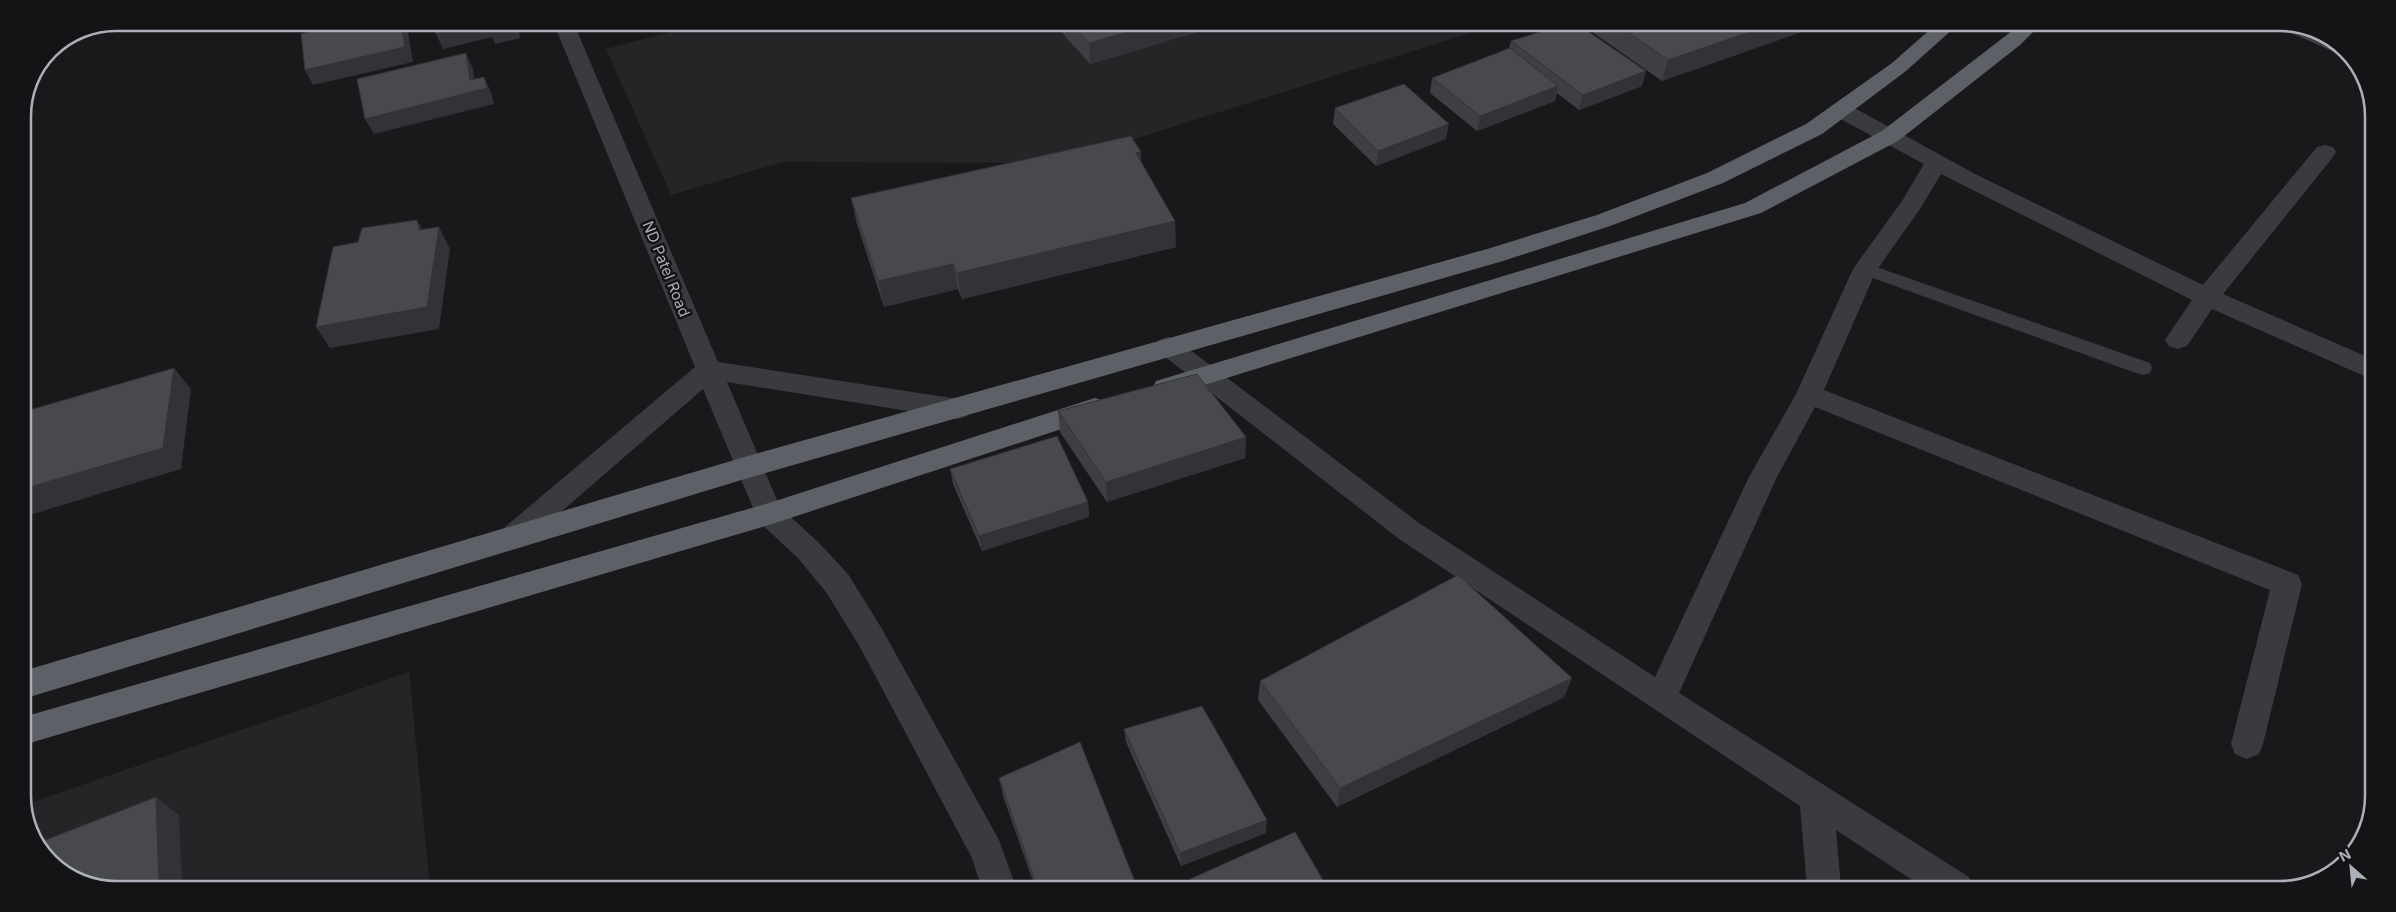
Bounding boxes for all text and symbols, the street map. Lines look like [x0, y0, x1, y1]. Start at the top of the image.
street label: ND Patel Road [639, 218, 694, 320]
north arrow [2326, 842, 2376, 892]
text: N [2336, 845, 2353, 865]

